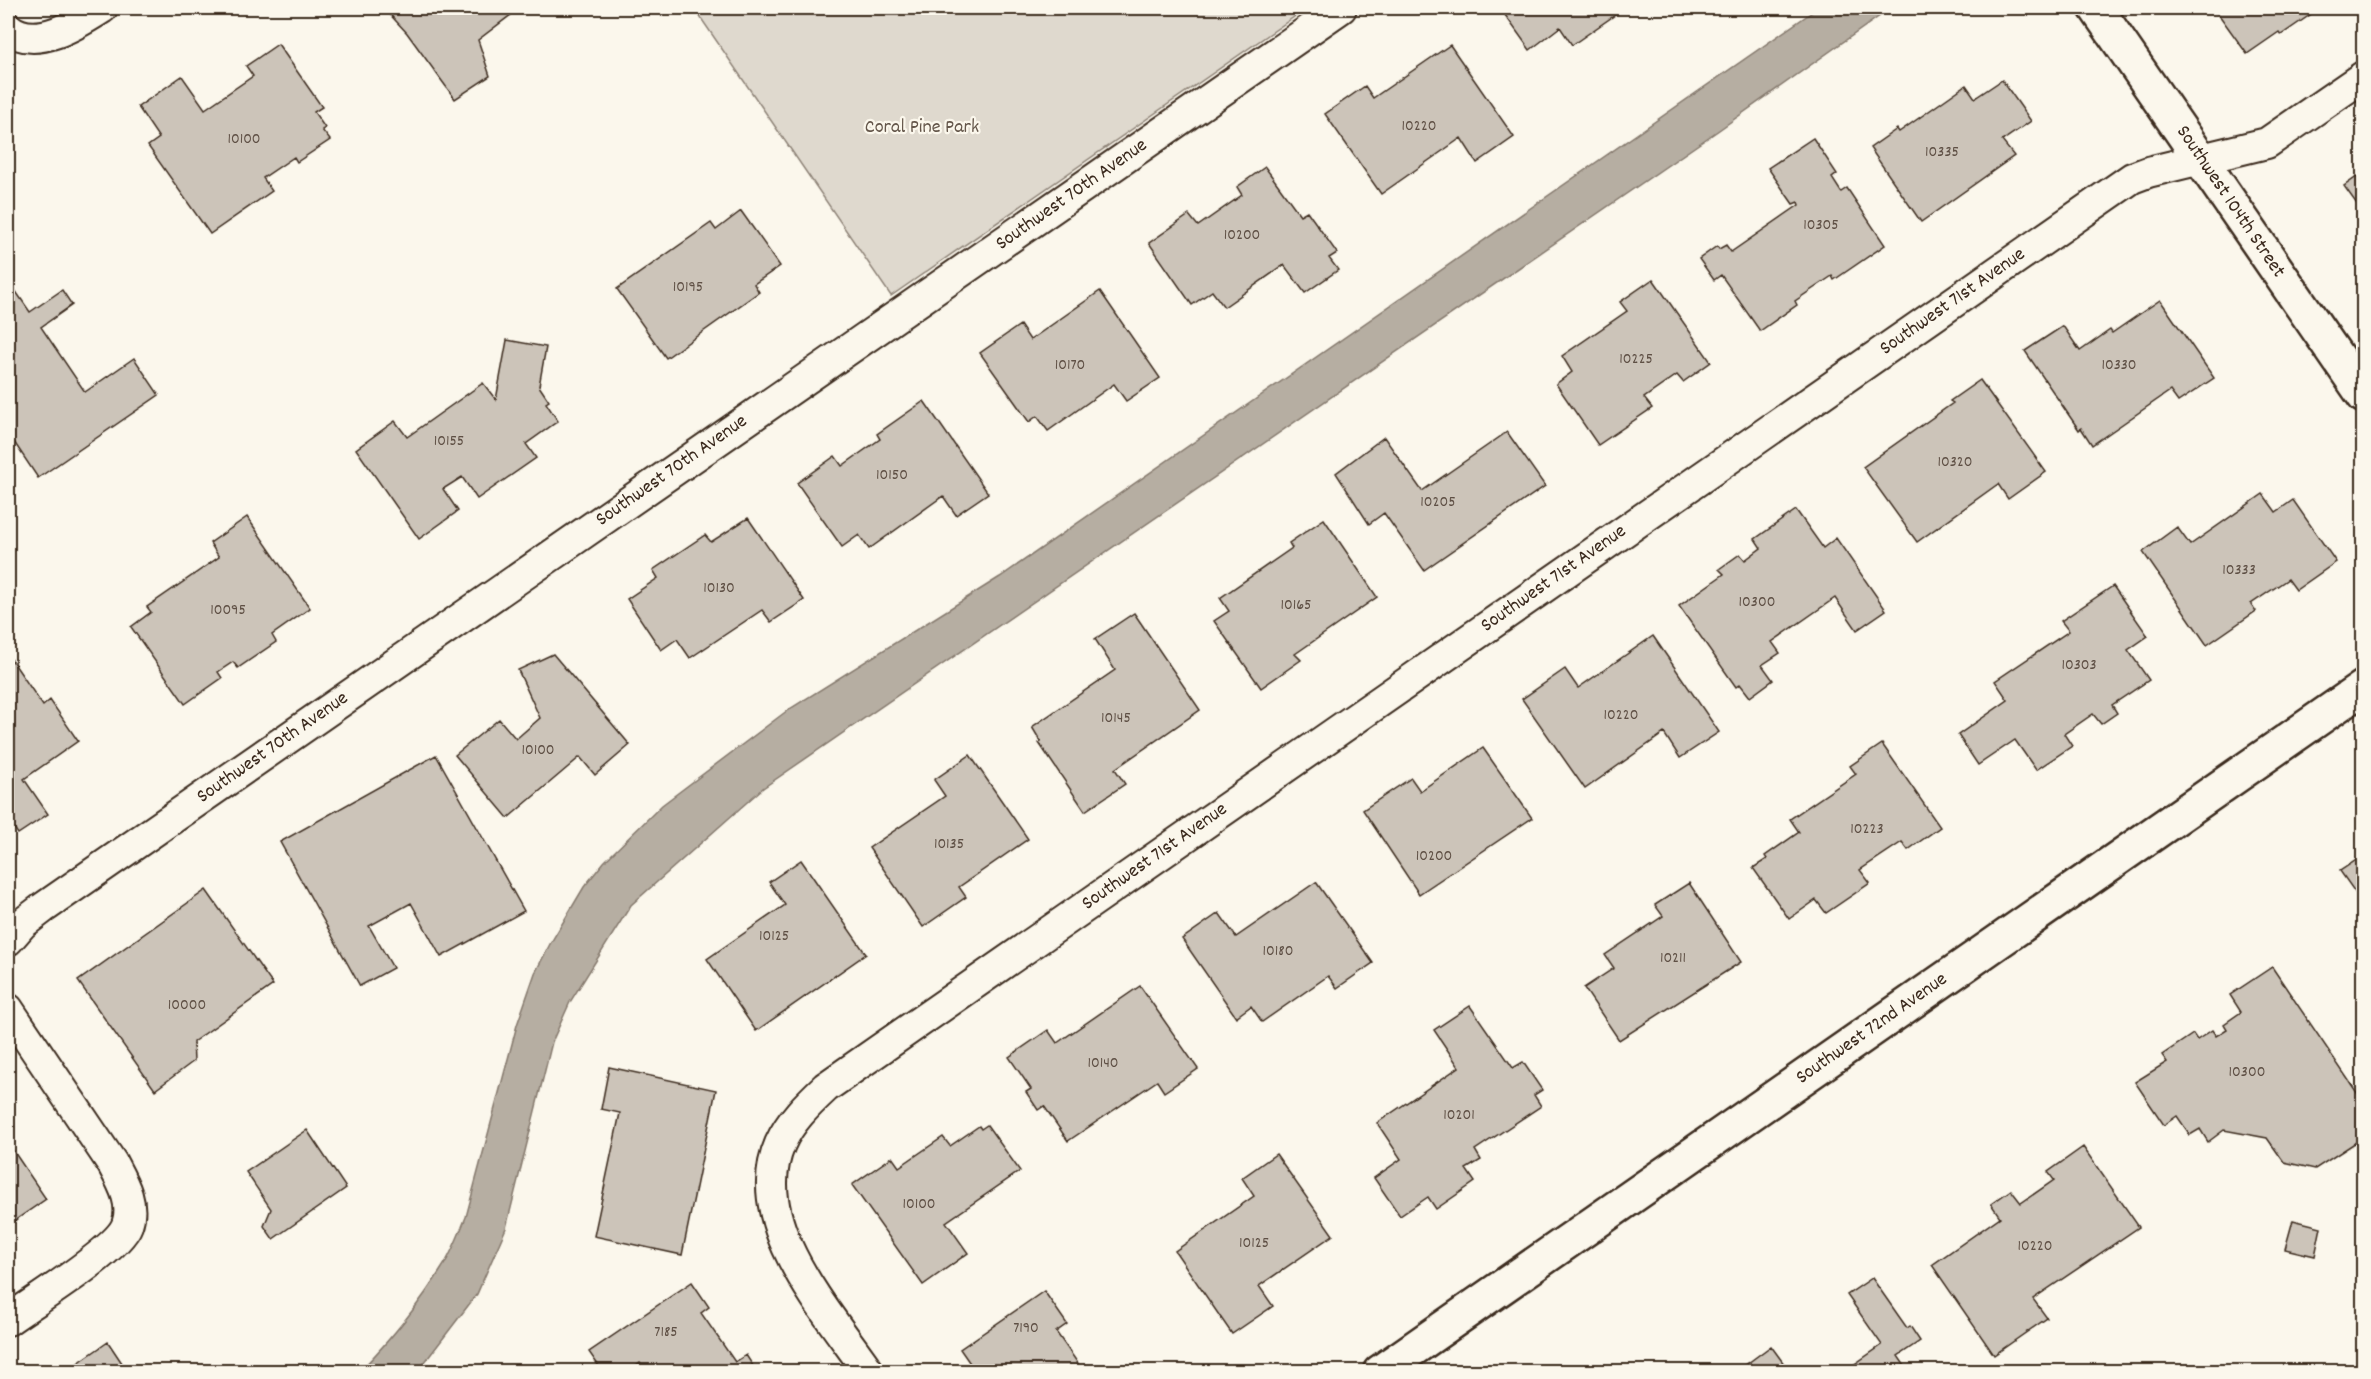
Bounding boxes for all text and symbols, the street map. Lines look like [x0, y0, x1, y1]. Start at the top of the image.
park label: Coral Pine Park [865, 114, 979, 142]
house number: 10220 [1402, 115, 1436, 138]
street label: Southwest 104th Street [2169, 120, 2291, 284]
house number: 10100 [227, 128, 261, 151]
street label: Southwest 70th Avenue [991, 132, 1154, 258]
house number: 10335 [1925, 141, 1959, 164]
house number: 10305 [1803, 214, 1839, 237]
house number: 10200 [1224, 224, 1260, 247]
street label: Southwest 71st Avenue [1874, 241, 2032, 363]
house number: 10195 [673, 276, 703, 299]
house number: 10225 [1619, 348, 1653, 371]
house number: 10170 [1055, 354, 1085, 377]
house number: 10330 [2101, 354, 2137, 377]
street label: Southwest 70th Avenue [591, 408, 754, 534]
house number: 10155 [434, 430, 464, 453]
house number: 10320 [1937, 451, 1973, 474]
house number: 10150 [876, 464, 908, 487]
house number: 10205 [1420, 491, 1456, 514]
street label: Southwest 71st Avenue [1475, 518, 1633, 640]
house number: 10333 [2222, 559, 2256, 582]
house number: 10130 [703, 577, 735, 600]
house number: 10300 [1739, 591, 1775, 614]
house number: 10165 [1281, 594, 1311, 617]
house number: 10095 [210, 599, 246, 622]
house number: 10303 [2061, 654, 2097, 677]
street label: Southwest 70th Avenue [192, 685, 355, 811]
house number: 10220 [1604, 704, 1638, 727]
house number: 10145 [1101, 707, 1131, 730]
house number: 10100 [521, 739, 555, 762]
street label: Southwest 71st Avenue [1076, 796, 1234, 918]
house number: 10223 [1850, 818, 1884, 841]
house number: 10135 [934, 833, 964, 856]
house number: 10200 [1416, 845, 1452, 868]
house number: 10125 [759, 925, 789, 948]
house number: 10180 [1263, 940, 1293, 963]
house number: 10211 [1660, 947, 1686, 970]
street label: Southwest 72nd Avenue [1791, 966, 1954, 1092]
house number: 10000 [168, 994, 206, 1017]
house number: 10140 [1087, 1052, 1119, 1075]
house number: 10300 [2229, 1061, 2265, 1084]
house number: 10201 [1443, 1104, 1475, 1127]
house number: 10100 [902, 1193, 936, 1216]
house number: 10125 [1239, 1232, 1269, 1255]
house number: 10220 [2018, 1235, 2052, 1258]
house number: 7190 [1013, 1317, 1039, 1340]
house number: 7185 [654, 1321, 678, 1344]

